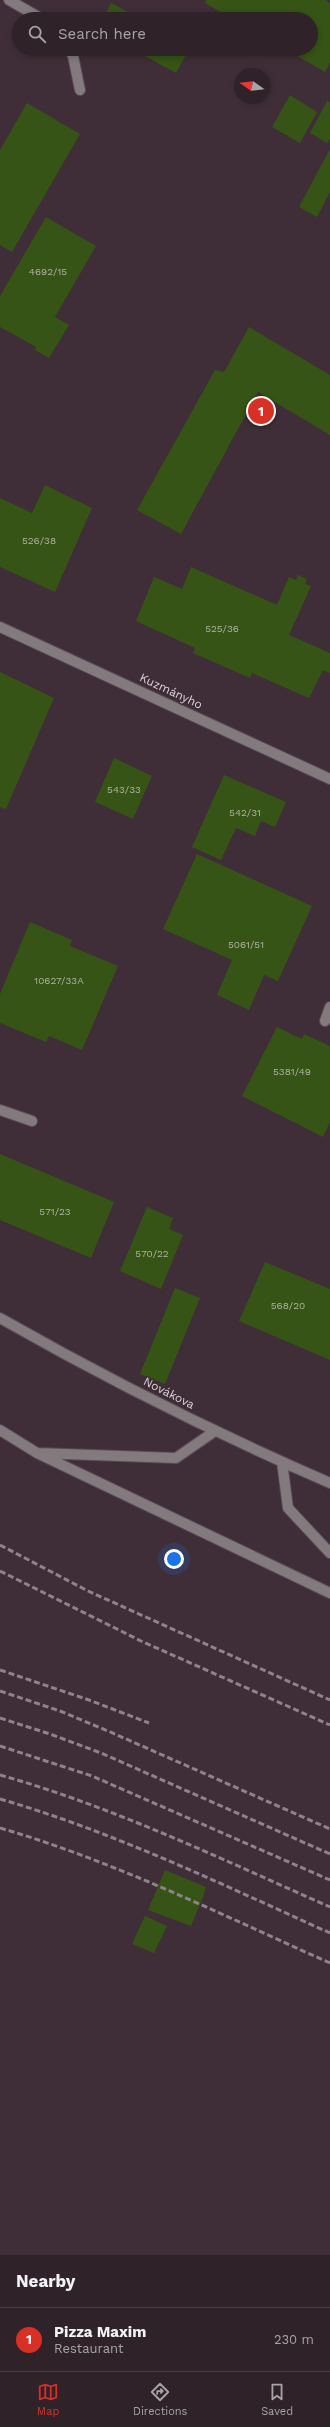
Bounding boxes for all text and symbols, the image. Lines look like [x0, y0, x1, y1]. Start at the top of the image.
search box [12, 12, 318, 56]
icon: search [26, 23, 48, 45]
text: Search here [58, 25, 146, 43]
north arrow [234, 68, 270, 104]
house number: 4692/15 [29, 266, 67, 277]
pin: 1 [248, 396, 274, 426]
house number: 526/38 [22, 535, 56, 546]
house number: 525/36 [205, 623, 239, 634]
street label: Kuzmányho [137, 670, 205, 712]
house number: 543/33 [107, 784, 141, 795]
house number: 542/31 [229, 807, 261, 818]
house number: 5061/51 [228, 939, 264, 950]
house number: 10627/33A [34, 975, 84, 986]
house number: 5381/49 [273, 1066, 311, 1077]
house number: 571/23 [39, 1206, 71, 1217]
house number: 570/22 [135, 1248, 169, 1259]
house number: 568/20 [271, 1300, 305, 1311]
street label: Novákova [141, 1374, 197, 1412]
your location [164, 1549, 184, 1569]
text: Nearby [16, 2271, 75, 2291]
text: Pizza Maxim [54, 2323, 146, 2341]
text: 1 [26, 2332, 32, 2347]
text: 230 m [274, 2332, 314, 2347]
text: Restaurant [54, 2341, 124, 2356]
tab: Map [37, 2381, 59, 2418]
tab: Directions [133, 2381, 187, 2418]
tab: Saved [261, 2381, 293, 2418]

